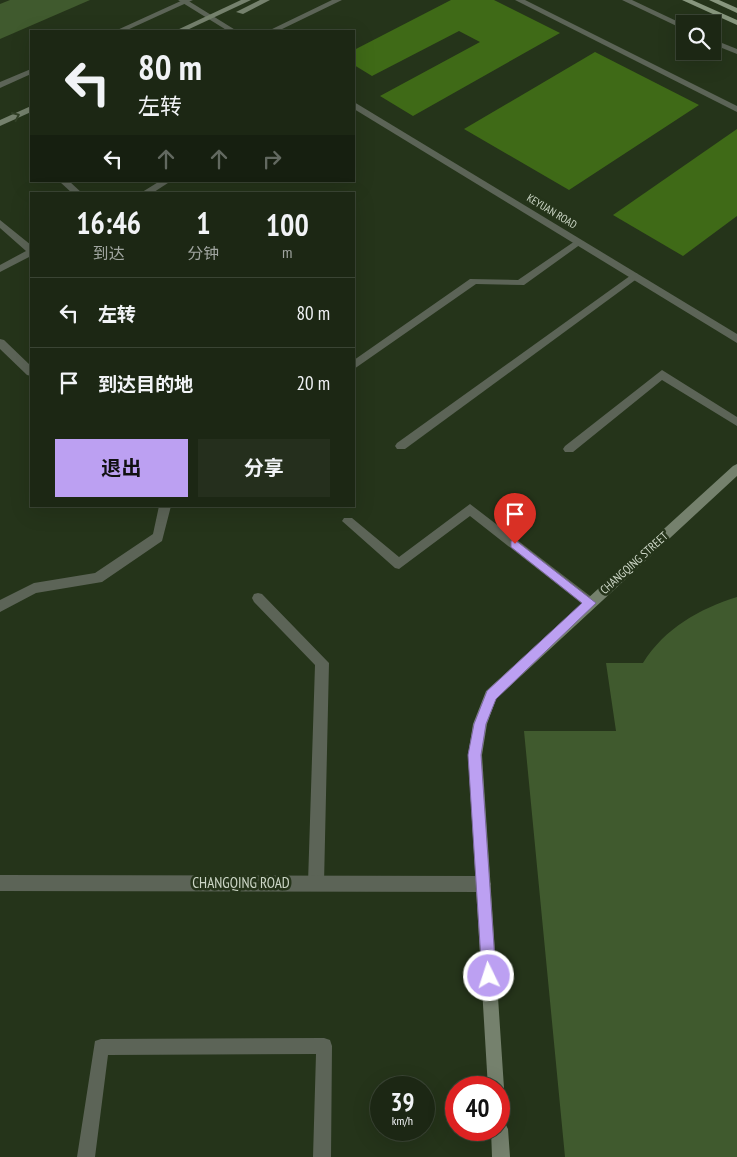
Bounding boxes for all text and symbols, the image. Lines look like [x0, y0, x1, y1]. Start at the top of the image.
map controls [676, 15, 721, 60]
button: search [676, 15, 721, 60]
text: 80 m [138, 44, 202, 90]
icon: left [55, 50, 120, 115]
text: 左转 [138, 92, 182, 120]
one-way arrow [11, 111, 20, 122]
icon: left [99, 145, 127, 173]
icon: ahead [152, 145, 180, 173]
icon: ahead [205, 145, 233, 173]
icon: right [258, 145, 286, 173]
street label: KEYUAN ROAD [524, 191, 580, 232]
text: 16:46 [76, 203, 141, 242]
text: 1 [196, 203, 211, 242]
text: 100 [266, 205, 309, 244]
text: m [282, 242, 292, 262]
text: 到达 [93, 243, 125, 263]
text: 分钟 [187, 243, 219, 263]
icon: left [55, 299, 83, 327]
text: 80 m [297, 301, 330, 325]
text: 左转 [98, 302, 136, 326]
icon: arrive [55, 369, 83, 397]
text: 20 m [297, 371, 330, 395]
text: 到达目的地 [98, 372, 193, 396]
button: 退出 [55, 439, 188, 497]
button: 分享 [198, 439, 330, 497]
pin [494, 493, 536, 544]
icon: arrive [501, 500, 529, 528]
street label: CHANGQING STREET [597, 528, 671, 597]
street label: CHANGQING ROAD [192, 873, 290, 892]
position arrow [462, 949, 514, 1001]
speed limit sign: 40 [445, 1076, 510, 1141]
text: 39 [391, 1086, 414, 1118]
text: km/h [392, 1113, 413, 1128]

